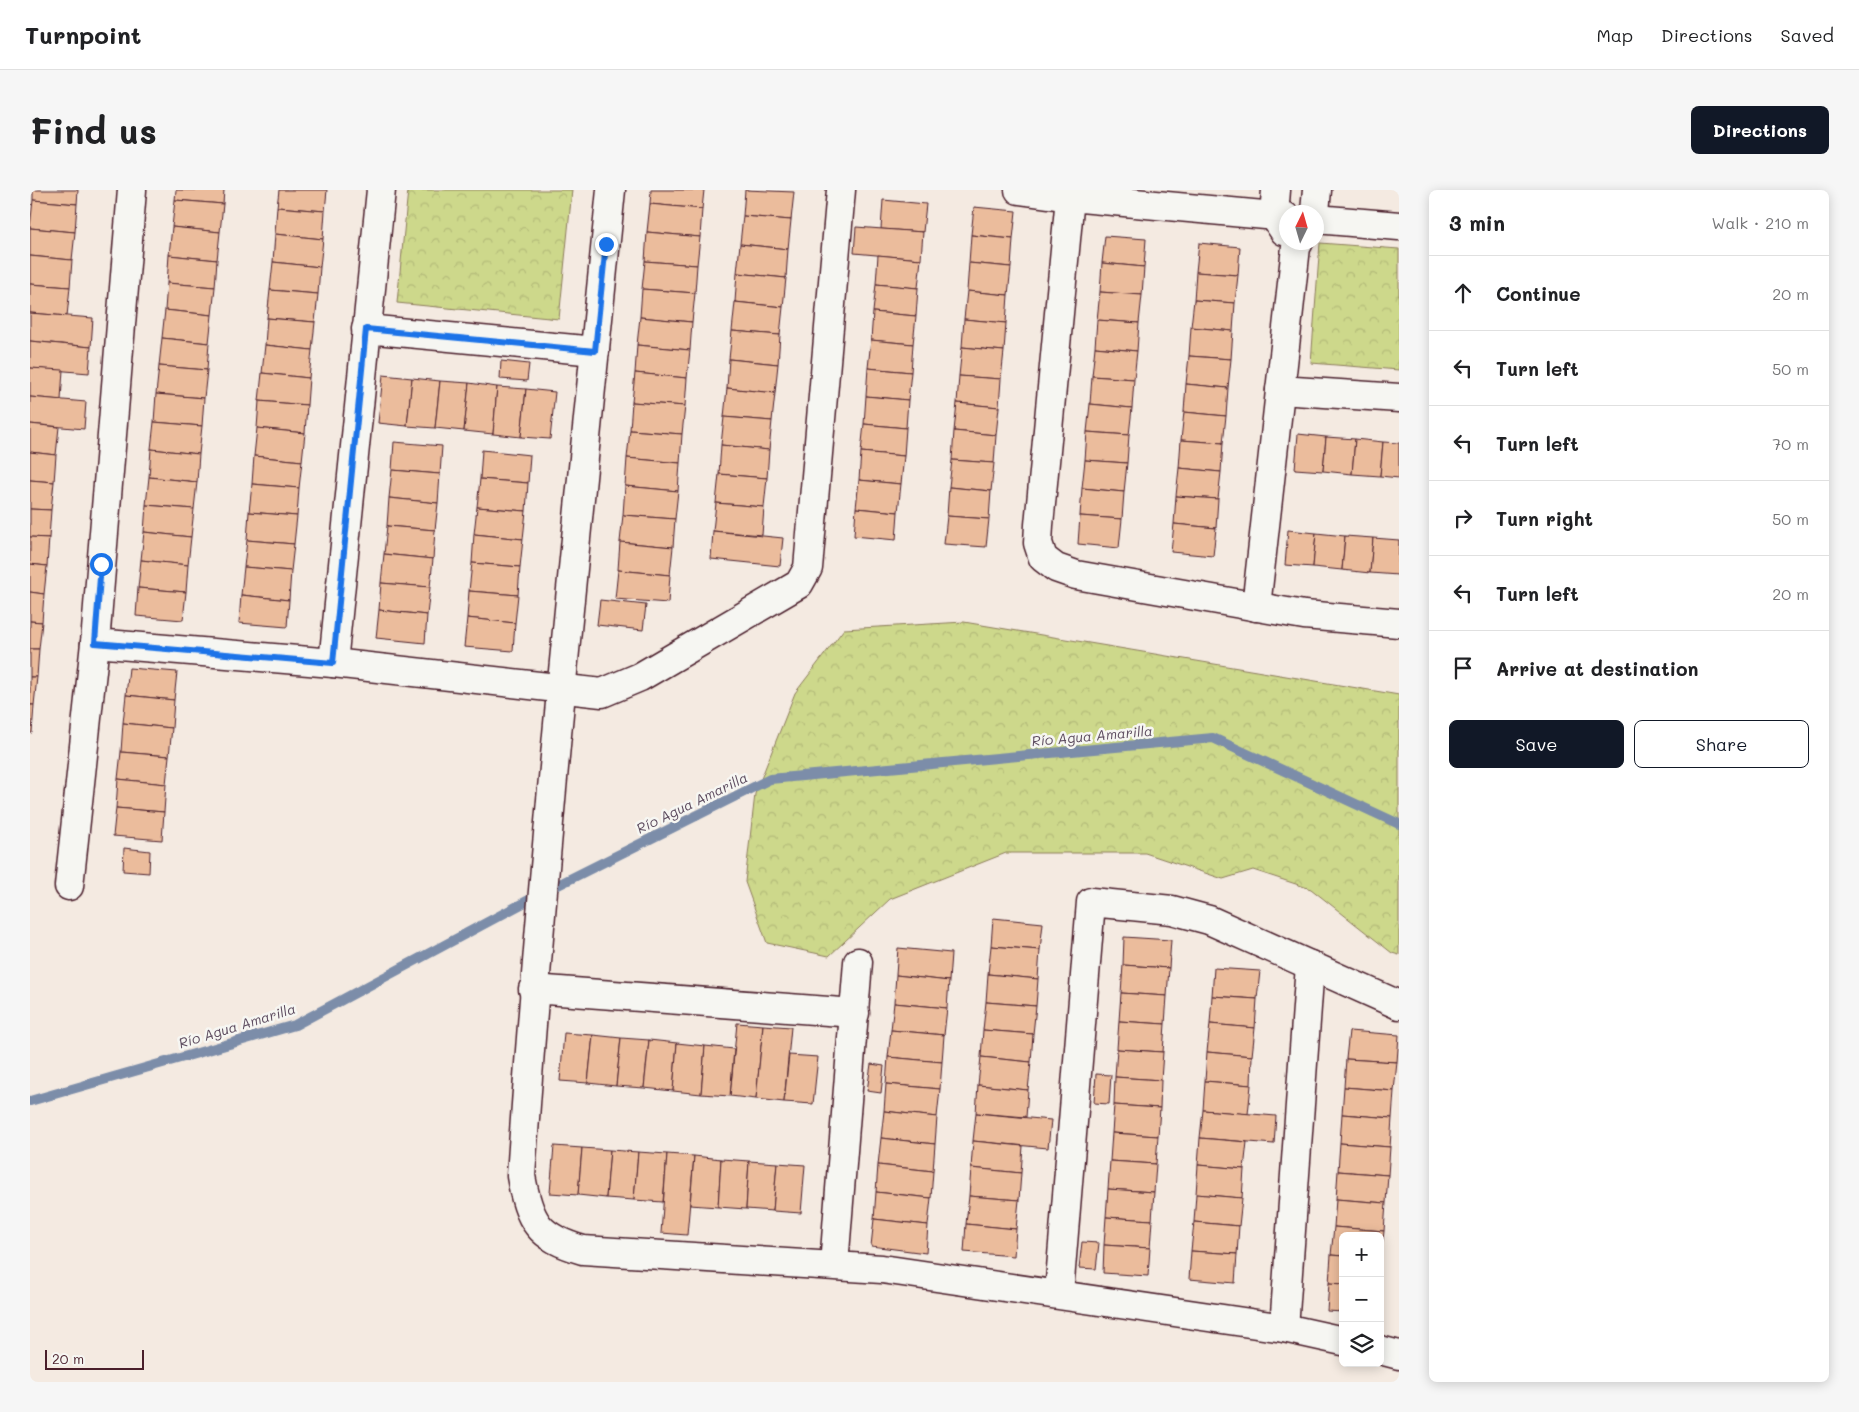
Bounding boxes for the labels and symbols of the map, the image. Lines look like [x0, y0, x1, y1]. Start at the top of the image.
north arrow [1279, 205, 1324, 250]
route end [595, 233, 618, 256]
route start [90, 553, 113, 576]
water label: Río Agua Amarilla [1031, 721, 1153, 750]
water label: Río Agua Amarilla [633, 767, 751, 838]
water label: Río Agua Amarilla [176, 999, 298, 1052]
scale bar [45, 1347, 144, 1370]

